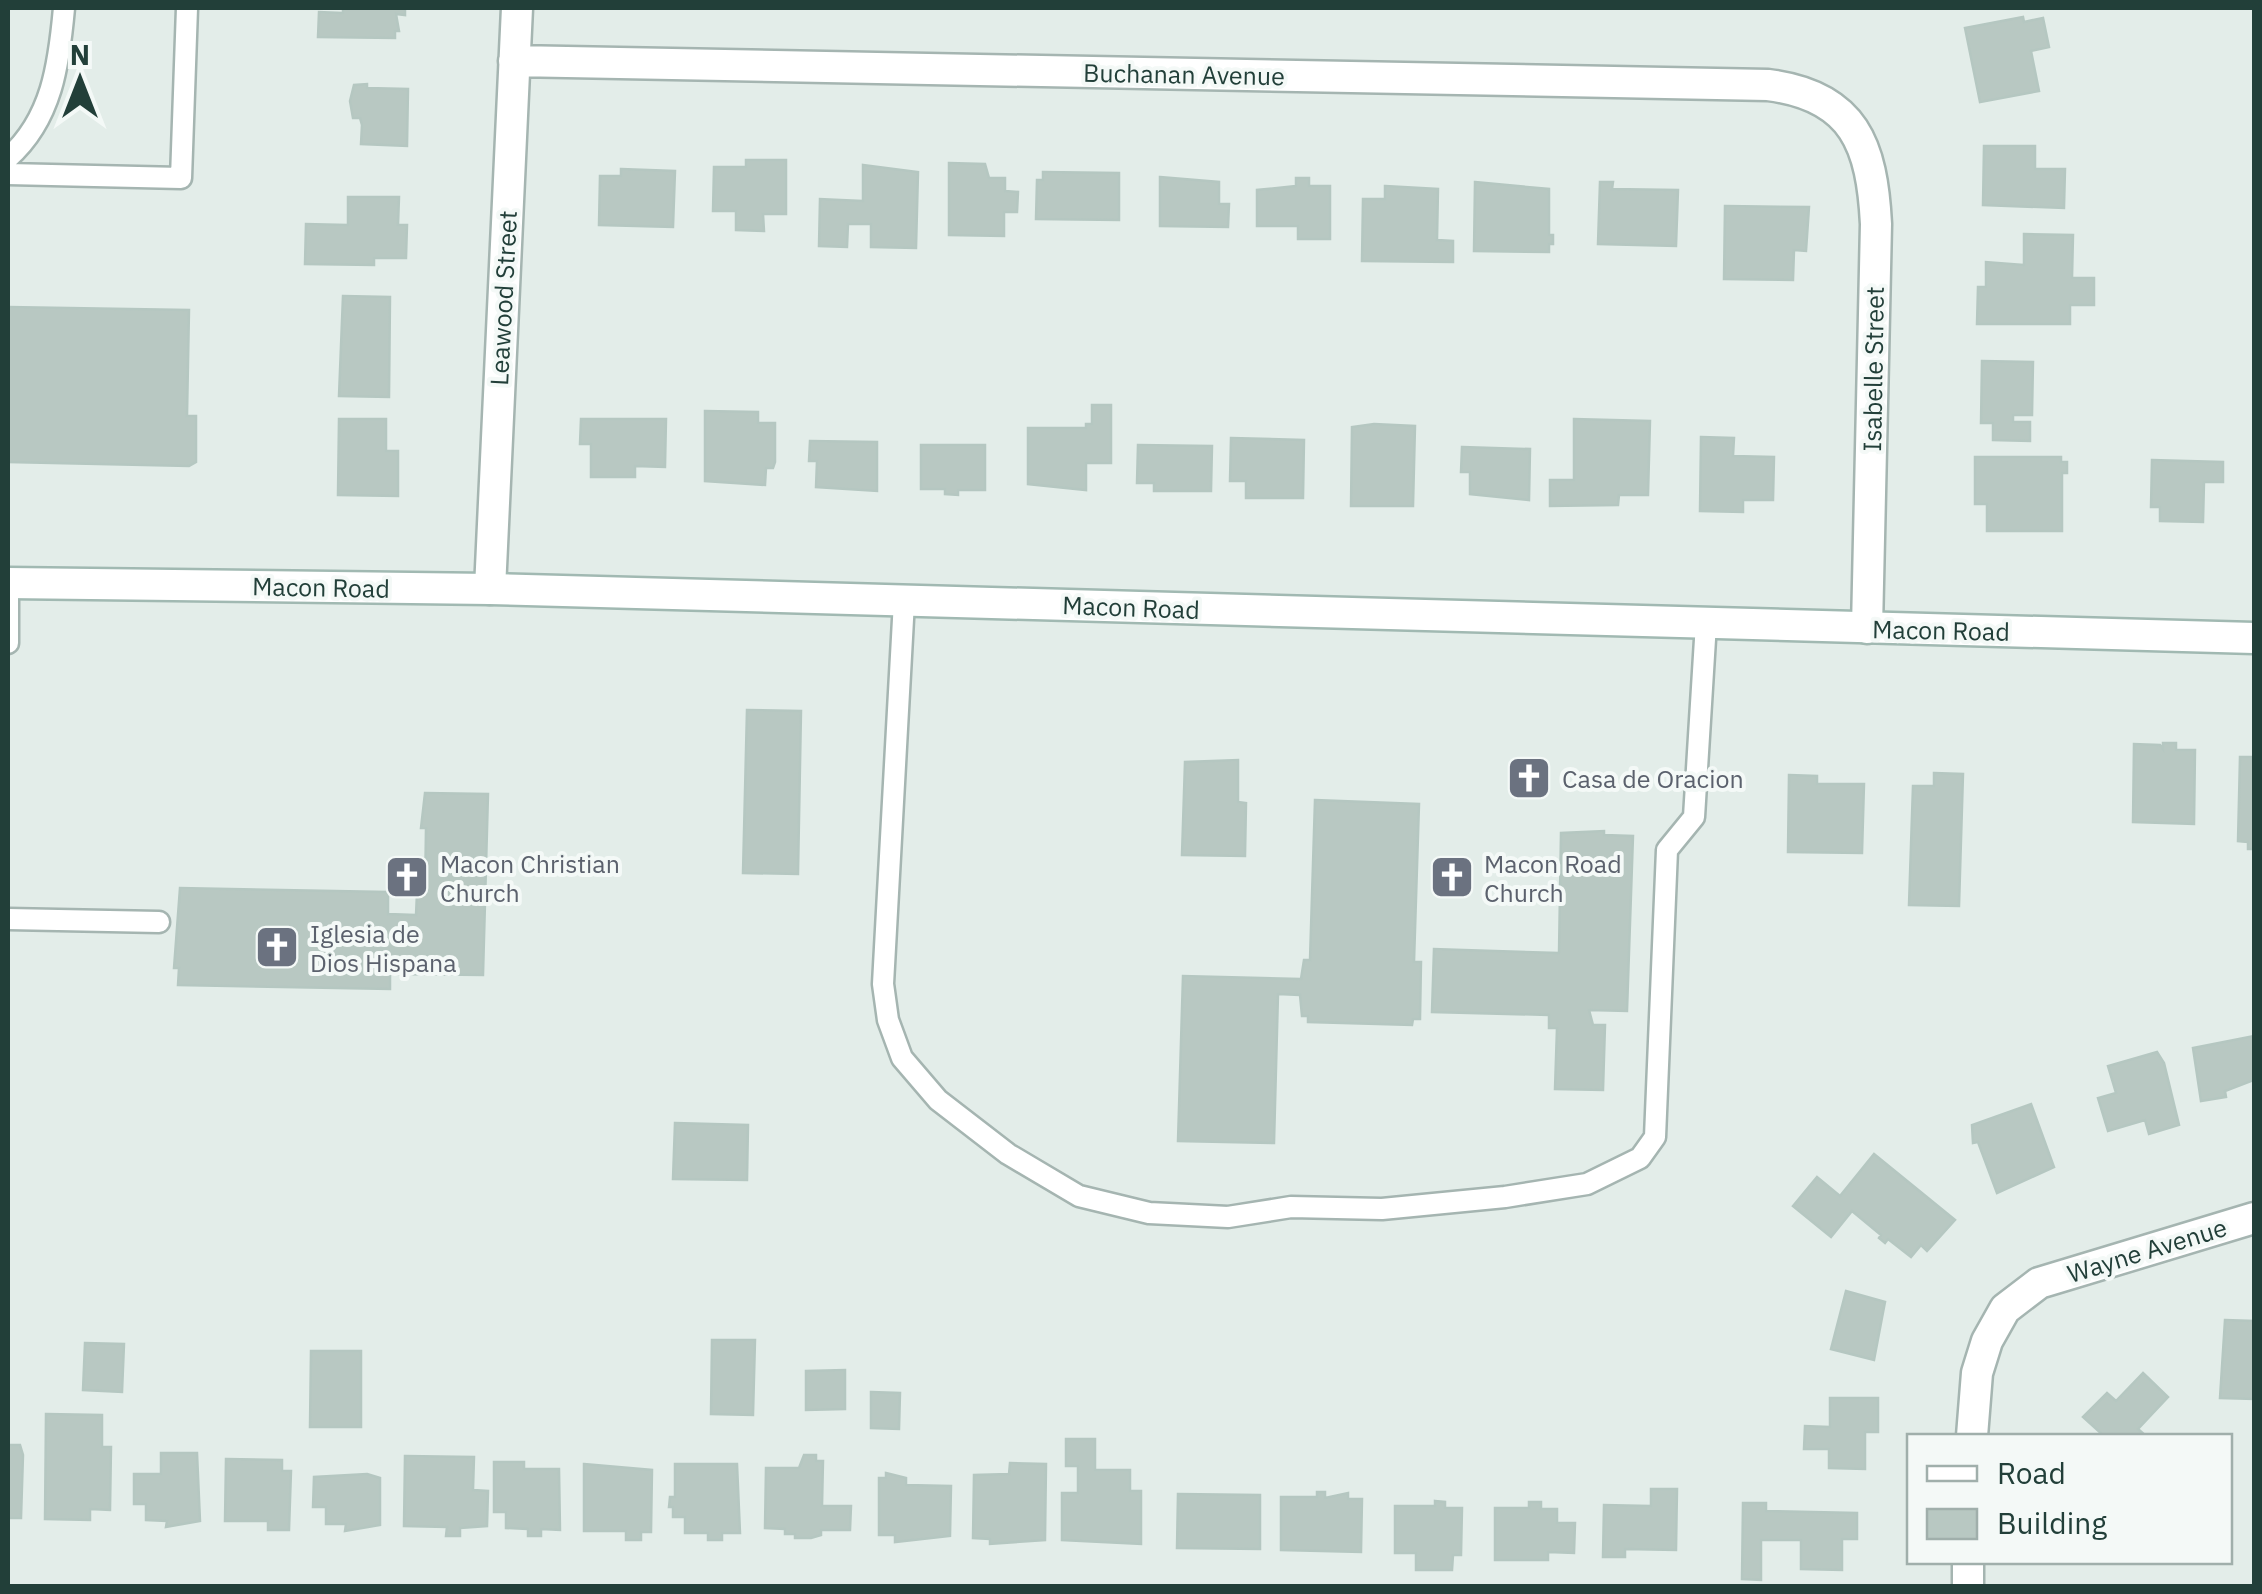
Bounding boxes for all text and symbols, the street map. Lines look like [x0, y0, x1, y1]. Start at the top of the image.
north arrow [30, 30, 130, 130]
text: N [70, 36, 90, 73]
street label: Buchanan Avenue [1083, 56, 1285, 92]
street label: Leawood Street [482, 210, 524, 386]
street label: Isabelle Street [1855, 286, 1891, 452]
street label: Macon Road [252, 569, 390, 605]
street label: Macon Road [1062, 588, 1200, 626]
street label: Macon Road [1872, 612, 2010, 648]
church icon: Casa de Oracion [1506, 755, 1552, 801]
place label: Casa de Oracion [1562, 762, 1744, 795]
place label: Macon Christian Church [440, 847, 620, 909]
place label: Macon Road Church [1484, 847, 1622, 909]
church icon: Macon Christian Church [384, 854, 430, 900]
church icon: Macon Road Church [1429, 854, 1475, 900]
place label: Iglesia de Dios Hispana [310, 917, 457, 979]
church icon: Iglesia de Dios Hispana [254, 924, 300, 970]
street label: Wayne Avenue [2063, 1210, 2231, 1290]
legend [1907, 1434, 2232, 1564]
text: Road [1997, 1453, 2066, 1492]
text: Building [1997, 1503, 2107, 1542]

